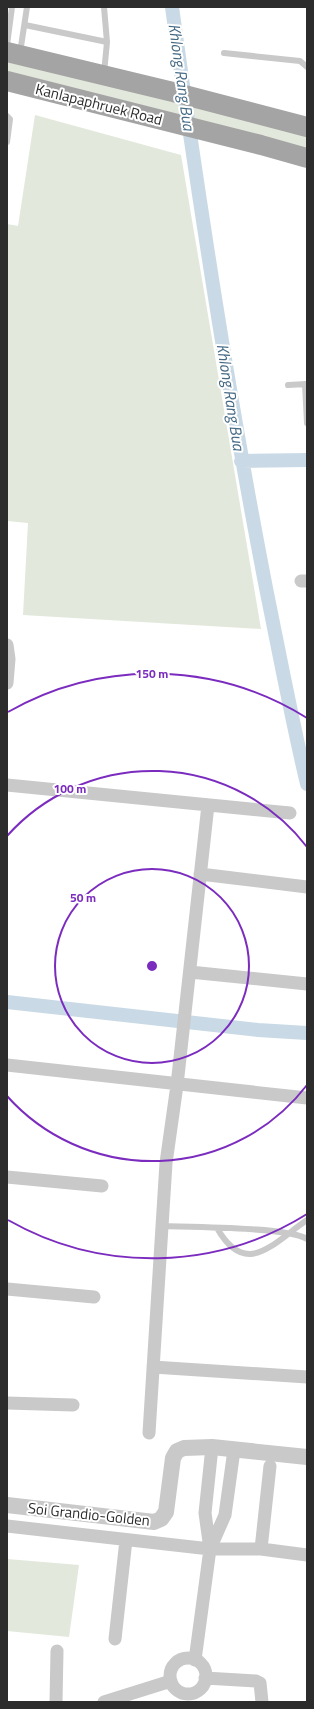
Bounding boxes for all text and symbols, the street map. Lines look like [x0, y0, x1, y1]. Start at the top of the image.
water label: Khlong Rang Bua [163, 22, 202, 133]
street label: Kanlapaphruek Road [33, 77, 165, 131]
water label: Khlong Rang Bua [211, 342, 251, 453]
text: 150 m [136, 664, 168, 683]
text: 100 m [54, 779, 86, 798]
text: 50 m [70, 888, 96, 907]
centre of rings [145, 959, 159, 973]
street label: Soi Grandio-Golden [27, 1496, 151, 1532]

